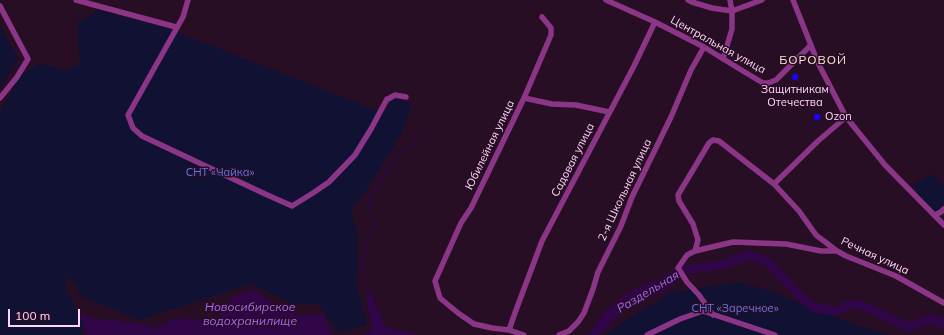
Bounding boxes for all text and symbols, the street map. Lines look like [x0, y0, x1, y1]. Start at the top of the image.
street label: Центральная улица [668, 13, 768, 77]
district label: БОРОВОЙ [779, 53, 847, 67]
marker: Защитникам Отечества [790, 72, 800, 82]
place label: Защитникам Отечества [761, 83, 829, 109]
street label: Юбилейная улица [463, 98, 517, 192]
place label: Ozon [825, 110, 852, 124]
marker: Ozon [812, 112, 822, 122]
street label: Садовая улица [549, 121, 597, 199]
street label: 2-я Школьная улица [596, 137, 654, 243]
park label: СНТ «Чайка» [186, 166, 254, 180]
street label: Речная улица [839, 234, 911, 278]
water label: Раздельная [614, 268, 682, 316]
water label: Новосибирское водохранилище [203, 300, 297, 328]
scale bar [10, 301, 82, 327]
park label: СНТ «Заречное» [691, 302, 779, 316]
text: 100 m [15, 308, 50, 323]

